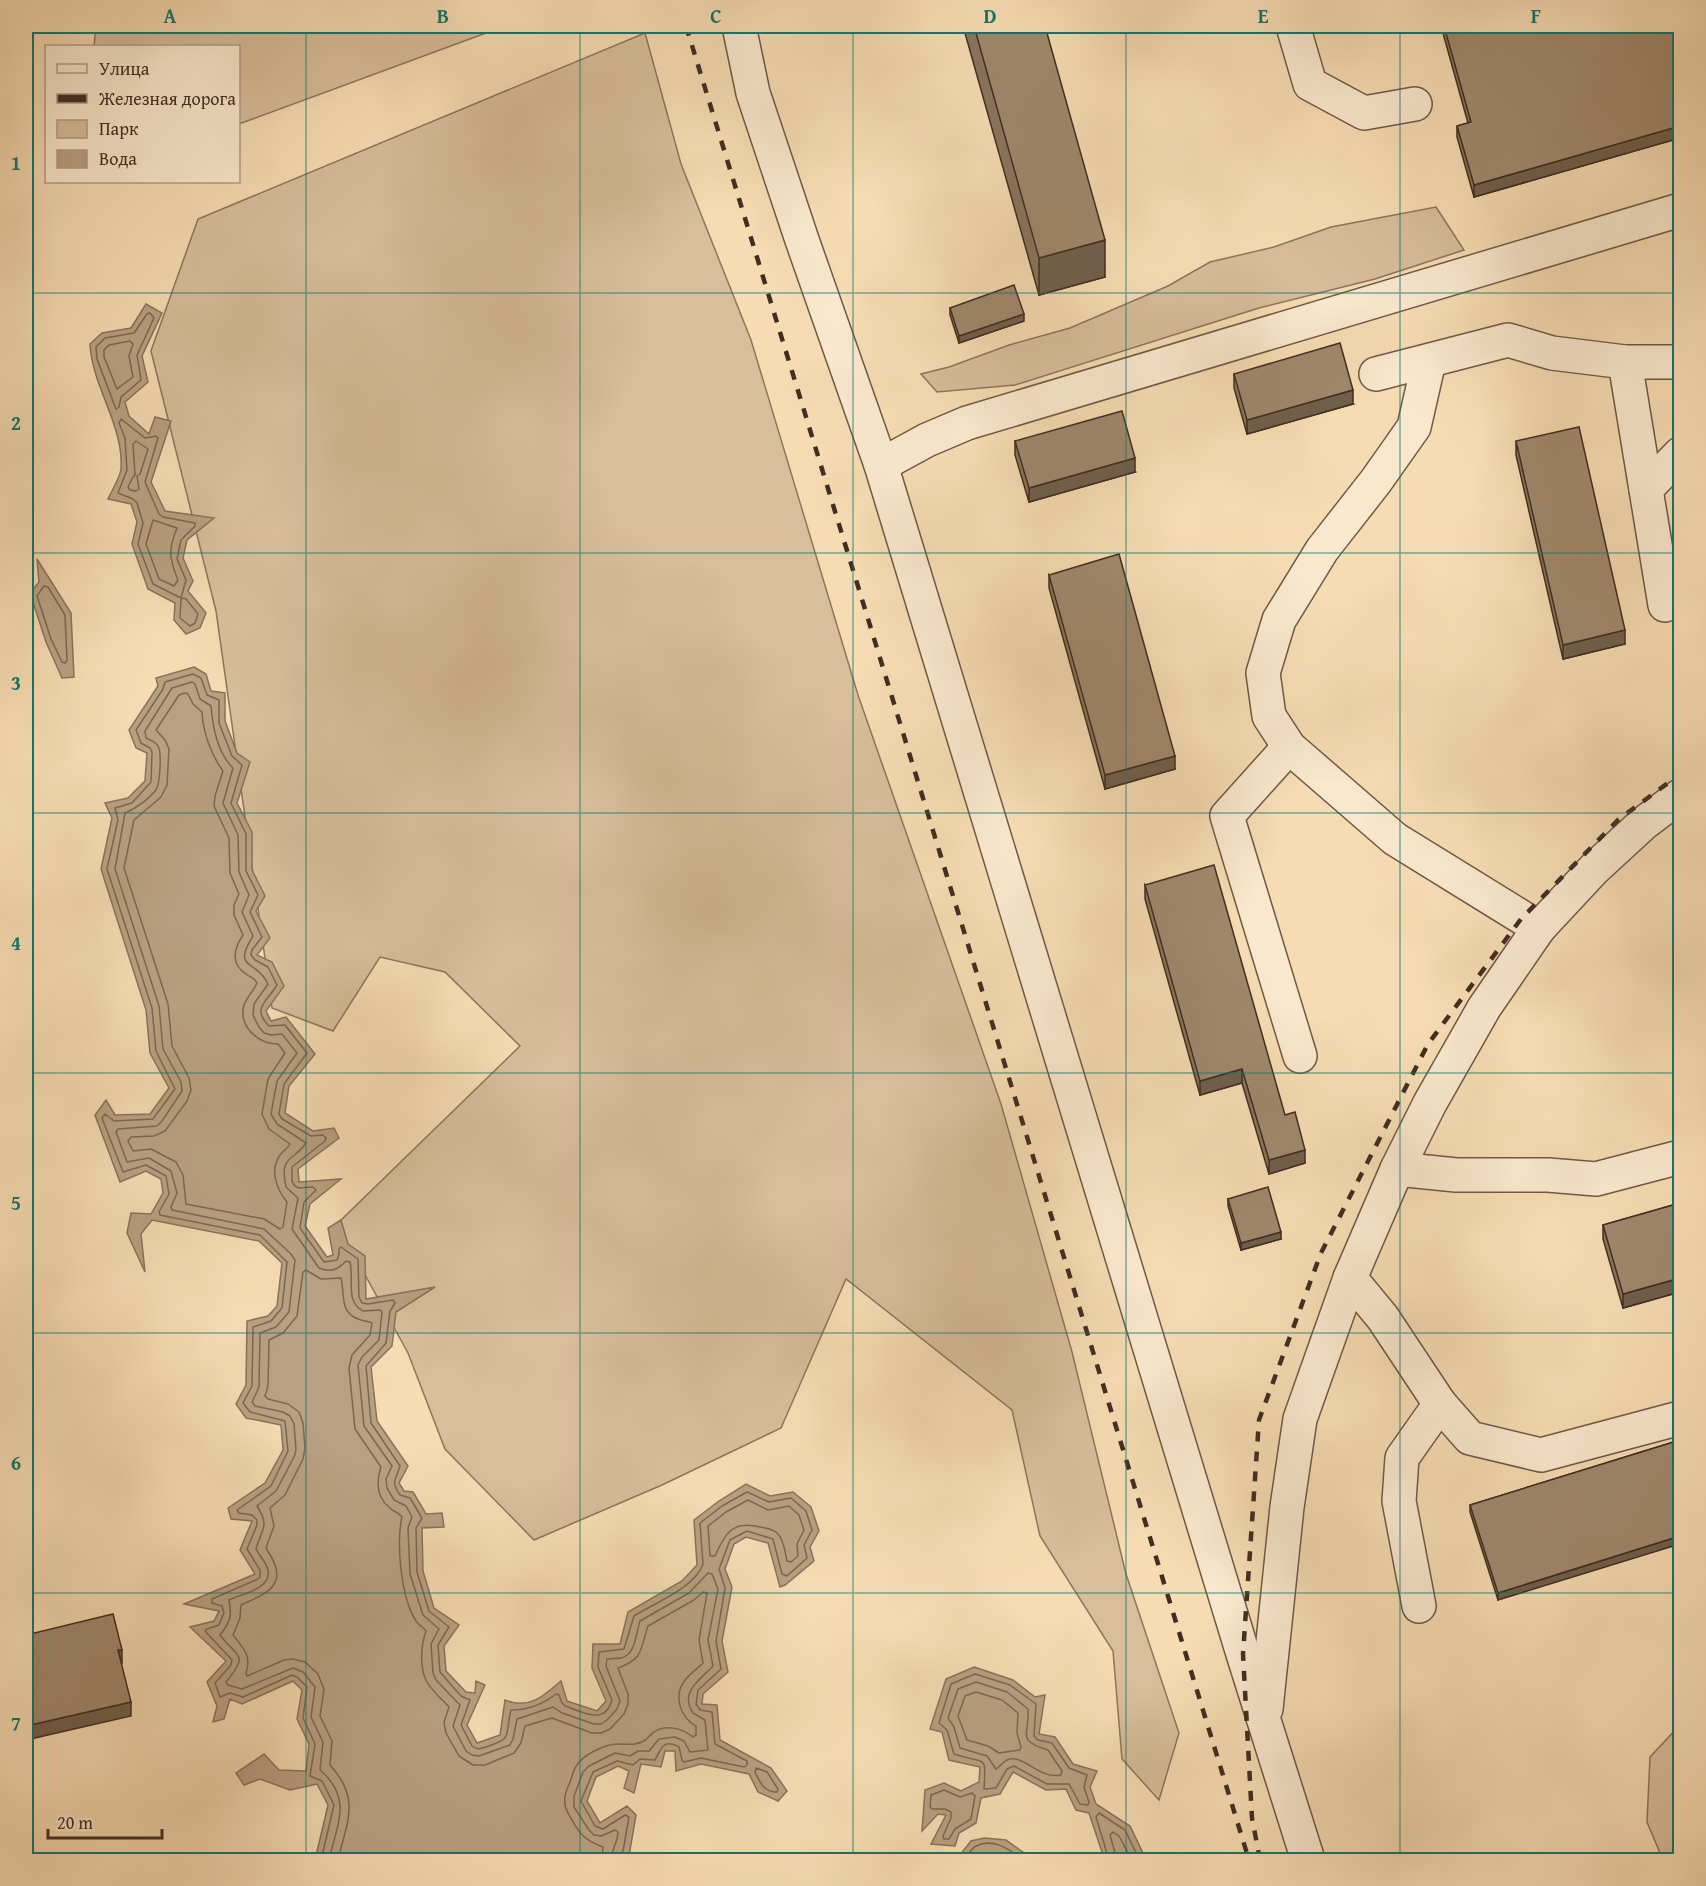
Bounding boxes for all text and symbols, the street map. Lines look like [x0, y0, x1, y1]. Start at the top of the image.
text: A [164, 1, 177, 30]
text: B [437, 1, 449, 30]
text: C [710, 1, 722, 30]
text: D [983, 1, 997, 30]
text: E [1258, 1, 1269, 30]
text: F [1531, 1, 1541, 30]
legend [45, 45, 240, 183]
text: Улица [99, 55, 150, 82]
text: Железная дорога [98, 85, 236, 112]
text: Парк [99, 115, 139, 142]
text: Вода [99, 145, 137, 172]
text: 1 [11, 148, 21, 177]
text: 2 [11, 408, 21, 437]
text: 3 [11, 668, 21, 697]
text: 4 [11, 928, 21, 957]
text: 5 [11, 1188, 21, 1217]
text: 6 [11, 1448, 21, 1477]
text: 7 [11, 1708, 21, 1737]
scale bar [48, 1802, 162, 1840]
text: 20 m [57, 1809, 93, 1836]

